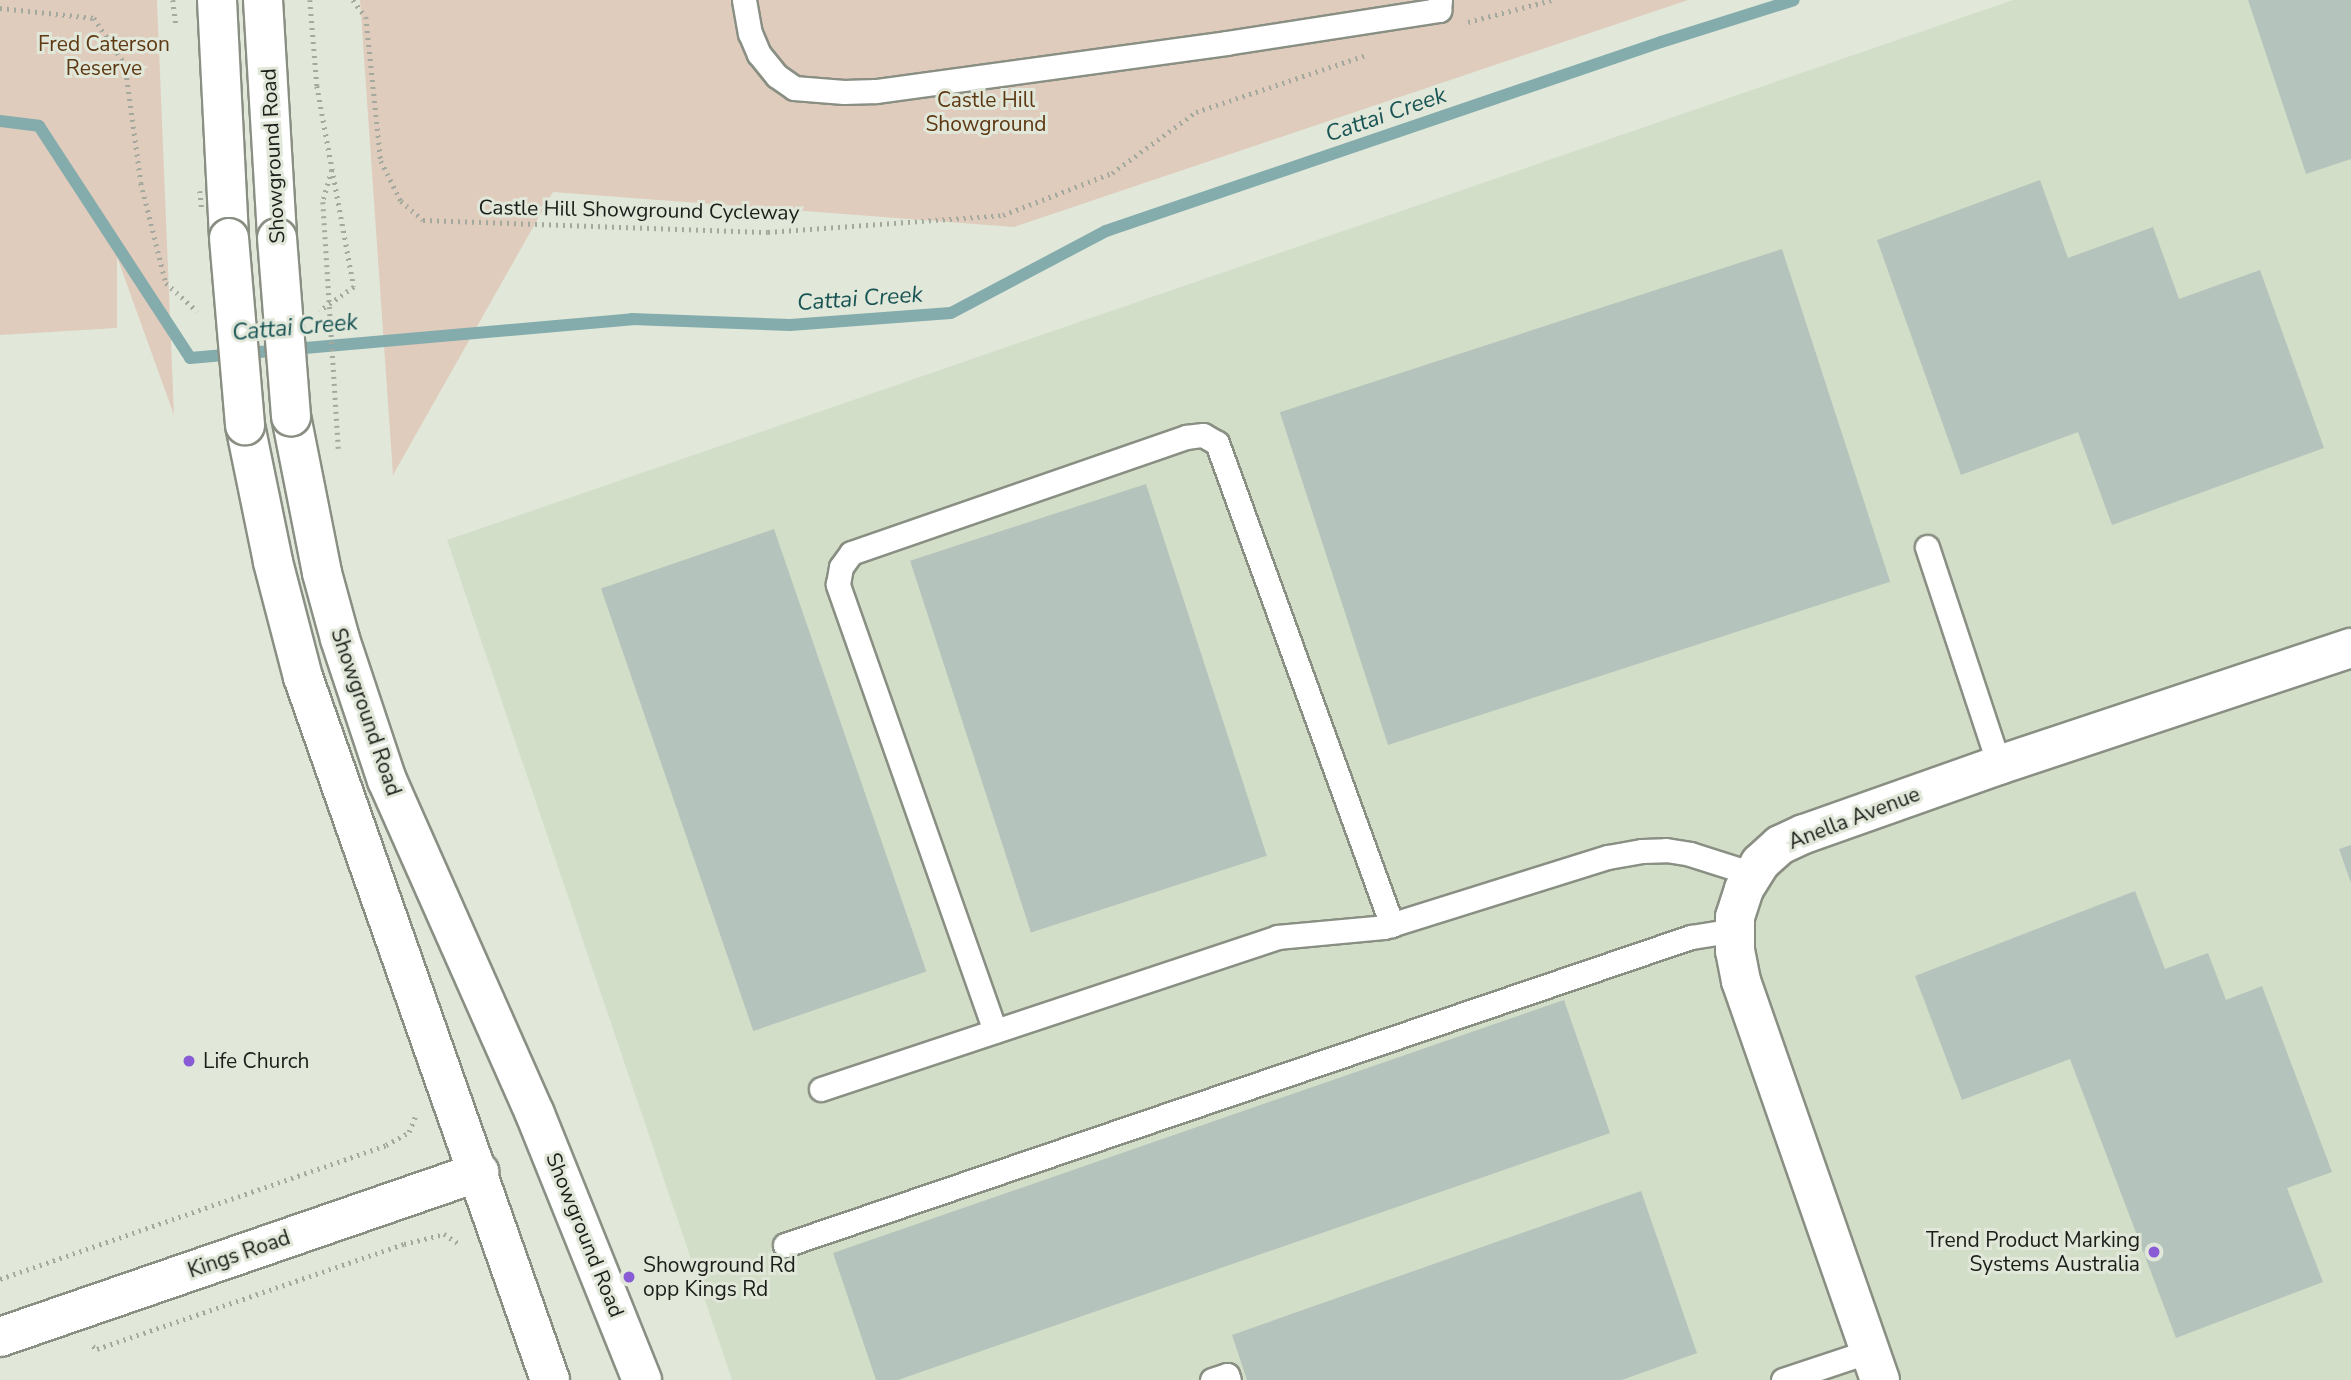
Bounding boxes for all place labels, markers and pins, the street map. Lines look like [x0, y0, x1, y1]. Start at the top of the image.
place label: Life Church [203, 1048, 309, 1074]
marker: Life Church [181, 1053, 197, 1069]
place label: Trend Product Marking Systems Australia [1926, 1227, 2140, 1277]
marker: Trend Product Marking Systems Australia [2146, 1244, 2162, 1260]
place label: Showground Rd opp Kings Rd [643, 1252, 796, 1302]
marker: Showground Rd opp Kings Rd [621, 1269, 637, 1285]

